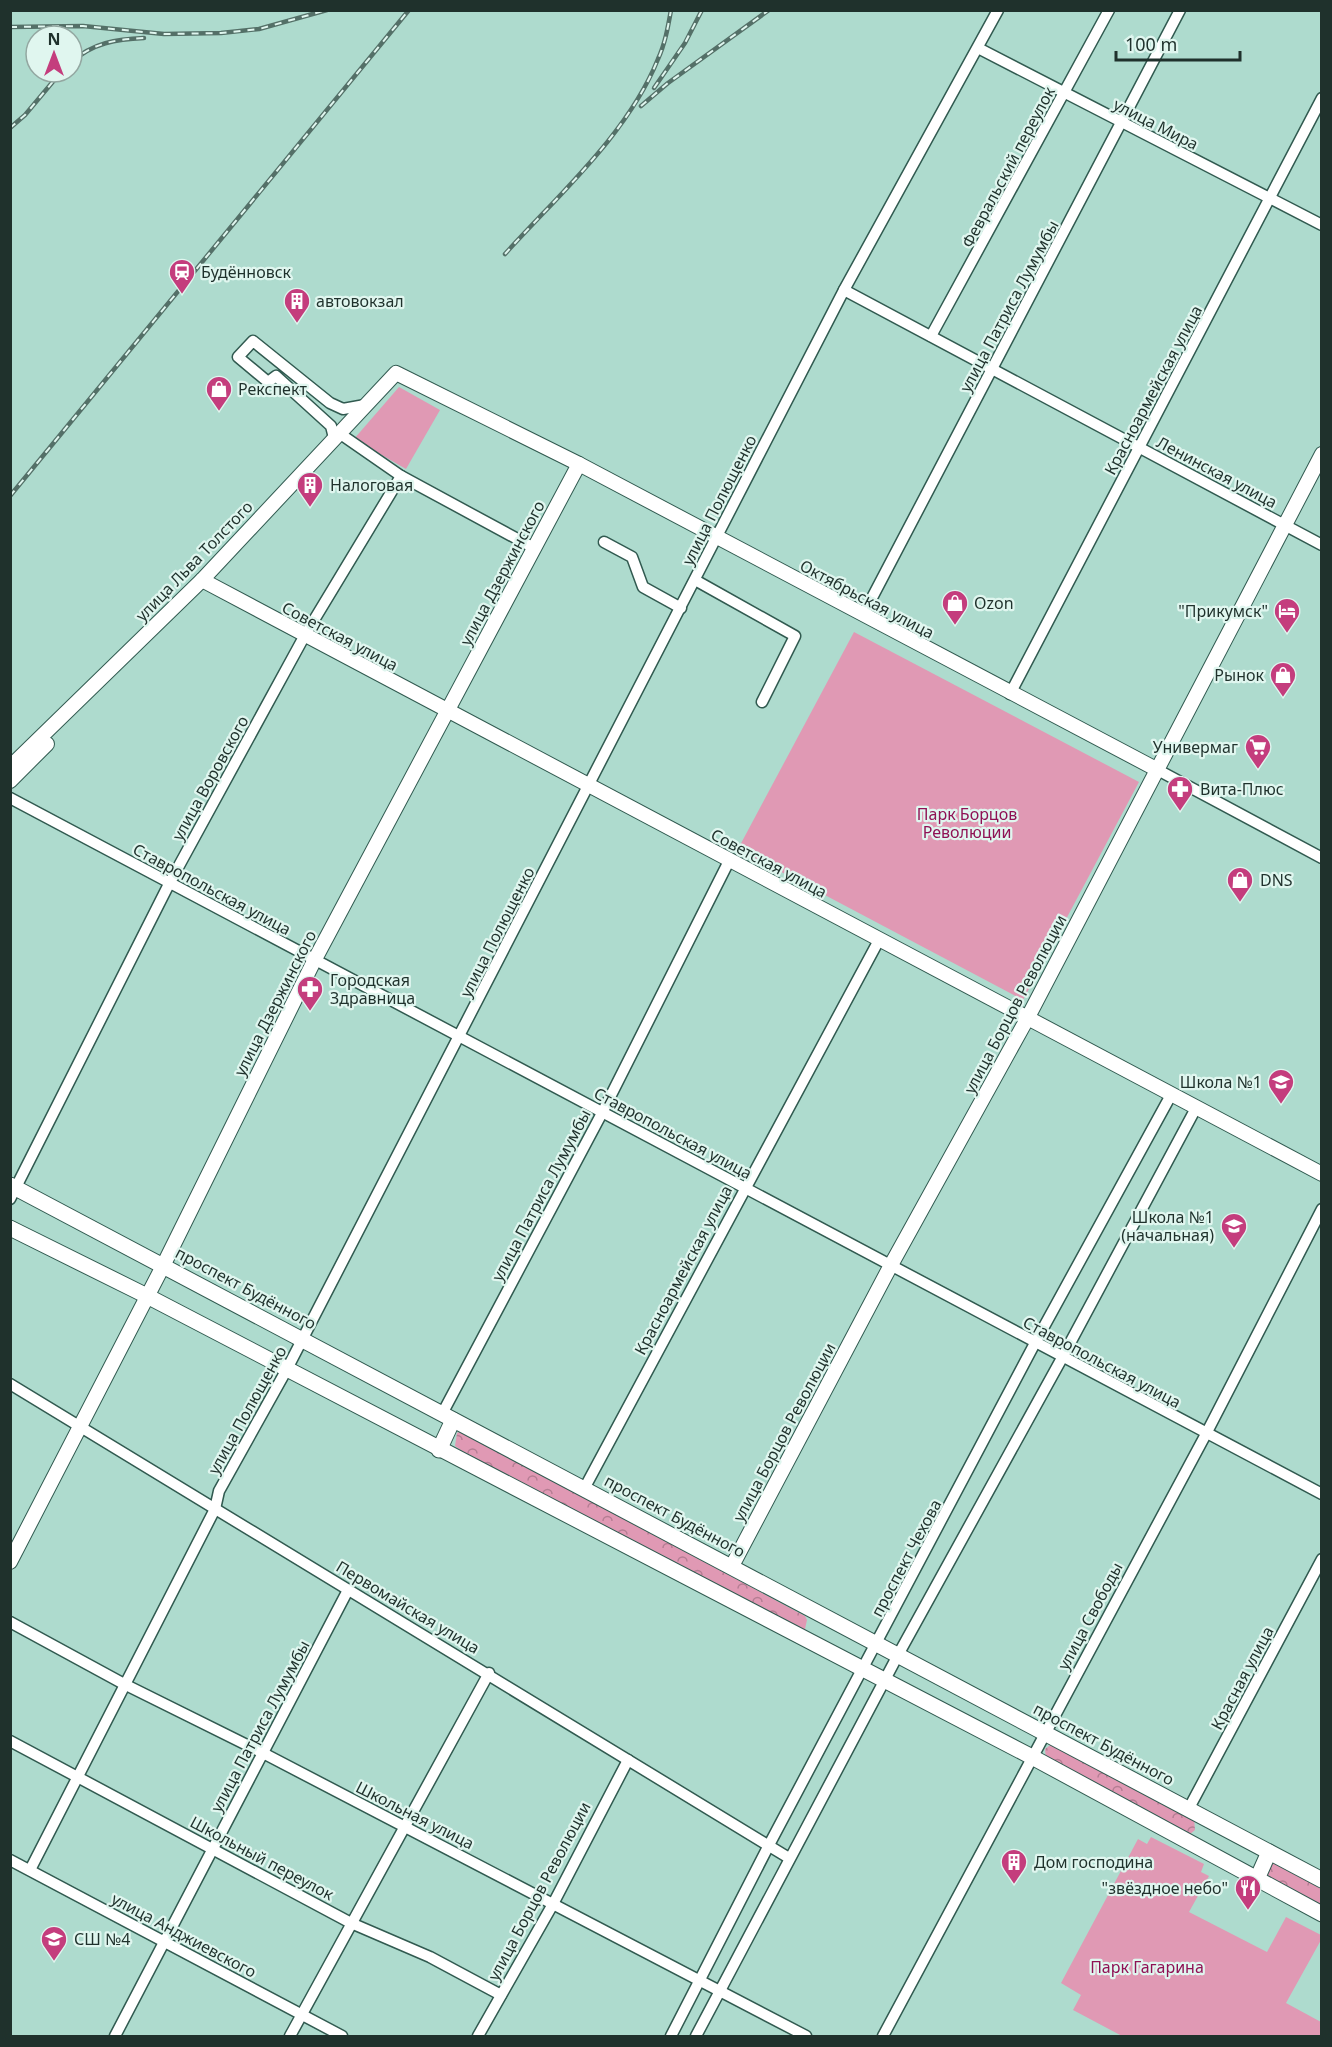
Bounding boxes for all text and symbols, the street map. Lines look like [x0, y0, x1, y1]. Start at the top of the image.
north arrow [24, 24, 84, 84]
scale bar [1116, 24, 1240, 62]
text: N [47, 28, 61, 50]
text: 100 m [1125, 32, 1177, 56]
street label: Февральский переулок [956, 82, 1060, 251]
street label: улица Мира [1110, 93, 1202, 155]
street label: улица Патриса Лумумбы [954, 216, 1064, 396]
station icon: Будённовск [167, 257, 197, 295]
place label: Будённовск [201, 261, 292, 283]
building icon: автовокзал [282, 286, 312, 324]
place label: автовокзал [316, 290, 404, 312]
street label: Красноармейская улица [1099, 301, 1207, 479]
shop icon: Рекспект [204, 374, 234, 412]
place label: Рекспект [238, 378, 307, 400]
street label: улица Полющенко [677, 431, 761, 569]
street label: Ленинская улица [1153, 431, 1281, 513]
building icon: Налоговая [295, 470, 325, 508]
place label: Налоговая [330, 474, 413, 496]
street label: улица Льва Толстого [131, 496, 257, 626]
street label: улица Дзержинского [454, 497, 550, 649]
street label: Октябрьская улица [796, 554, 938, 644]
shop icon: Ozon [940, 588, 970, 626]
place label: Ozon [974, 592, 1014, 614]
street label: Советская улица [278, 596, 402, 676]
hotel icon: "Прикумск" [1272, 596, 1302, 634]
place label: "Прикумск" [1178, 600, 1268, 622]
shop icon: Рынок [1268, 660, 1298, 698]
place label: Рынок [1214, 664, 1264, 686]
street label: улица Воровского [167, 712, 253, 844]
supermarket icon: Универмаг [1243, 732, 1273, 770]
place label: Универмаг [1153, 736, 1238, 758]
pharmacy icon: Вита-Плюс [1165, 774, 1195, 812]
place label: Вита-Плюс [1200, 778, 1284, 800]
park label: Парк Борцов Революции [917, 803, 1017, 843]
street label: Советская улица [707, 823, 831, 903]
street label: Ставропольская улица [129, 838, 295, 940]
street label: улица Полющенко [455, 863, 539, 1001]
shop icon: DNS [1225, 865, 1255, 903]
place label: DNS [1260, 869, 1293, 891]
street label: улица Борцов Революции [958, 911, 1072, 1097]
street label: улица Дзержинского [229, 926, 321, 1080]
place label: Городская Здравница [330, 969, 415, 1009]
pharmacy icon: Городская Здравница [295, 974, 325, 1012]
school or university icon: Школа №1 [1266, 1067, 1296, 1105]
place label: Школа №1 [1180, 1071, 1262, 1093]
street label: Ставропольская улица [590, 1082, 756, 1184]
street label: улица Патриса Лумумбы [486, 1105, 596, 1285]
street label: Красноармейская улица [629, 1181, 737, 1359]
place label: Школа №1 (начальная) [1121, 1206, 1214, 1246]
school or university icon: Школа №1 (начальная) [1219, 1211, 1249, 1249]
street label: проспект Будённого [172, 1242, 320, 1334]
street label: Ставропольская улица [1019, 1311, 1185, 1413]
street label: улица Борцов Революции [727, 1339, 841, 1525]
street label: улица Полющенко [203, 1342, 291, 1478]
street label: проспект Будённого [601, 1470, 749, 1562]
street label: проспект Чехова [866, 1495, 946, 1621]
street label: Первомайская улица [332, 1555, 484, 1659]
street label: улица Свободы [1052, 1558, 1128, 1674]
street label: Красная улица [1206, 1623, 1278, 1733]
street label: улица Патриса Лумумбы [205, 1636, 315, 1816]
street label: проспект Будённого [1030, 1698, 1178, 1790]
street label: Школьная улица [352, 1776, 478, 1854]
street label: улица Борцов Революции [482, 1798, 596, 1984]
street label: Школьный переулок [186, 1811, 338, 1905]
building icon: Дом господина [999, 1847, 1029, 1885]
place label: Дом господина [1034, 1851, 1153, 1873]
restaurant icon: "звёздное небо" [1233, 1873, 1263, 1911]
place label: "звёздное небо" [1101, 1877, 1228, 1899]
street label: улица Анджиевского [108, 1887, 260, 1983]
school or university icon: СШ №4 [39, 1924, 69, 1962]
place label: СШ №4 [74, 1928, 130, 1950]
park label: Парк Гагарина [1090, 1956, 1204, 1978]

